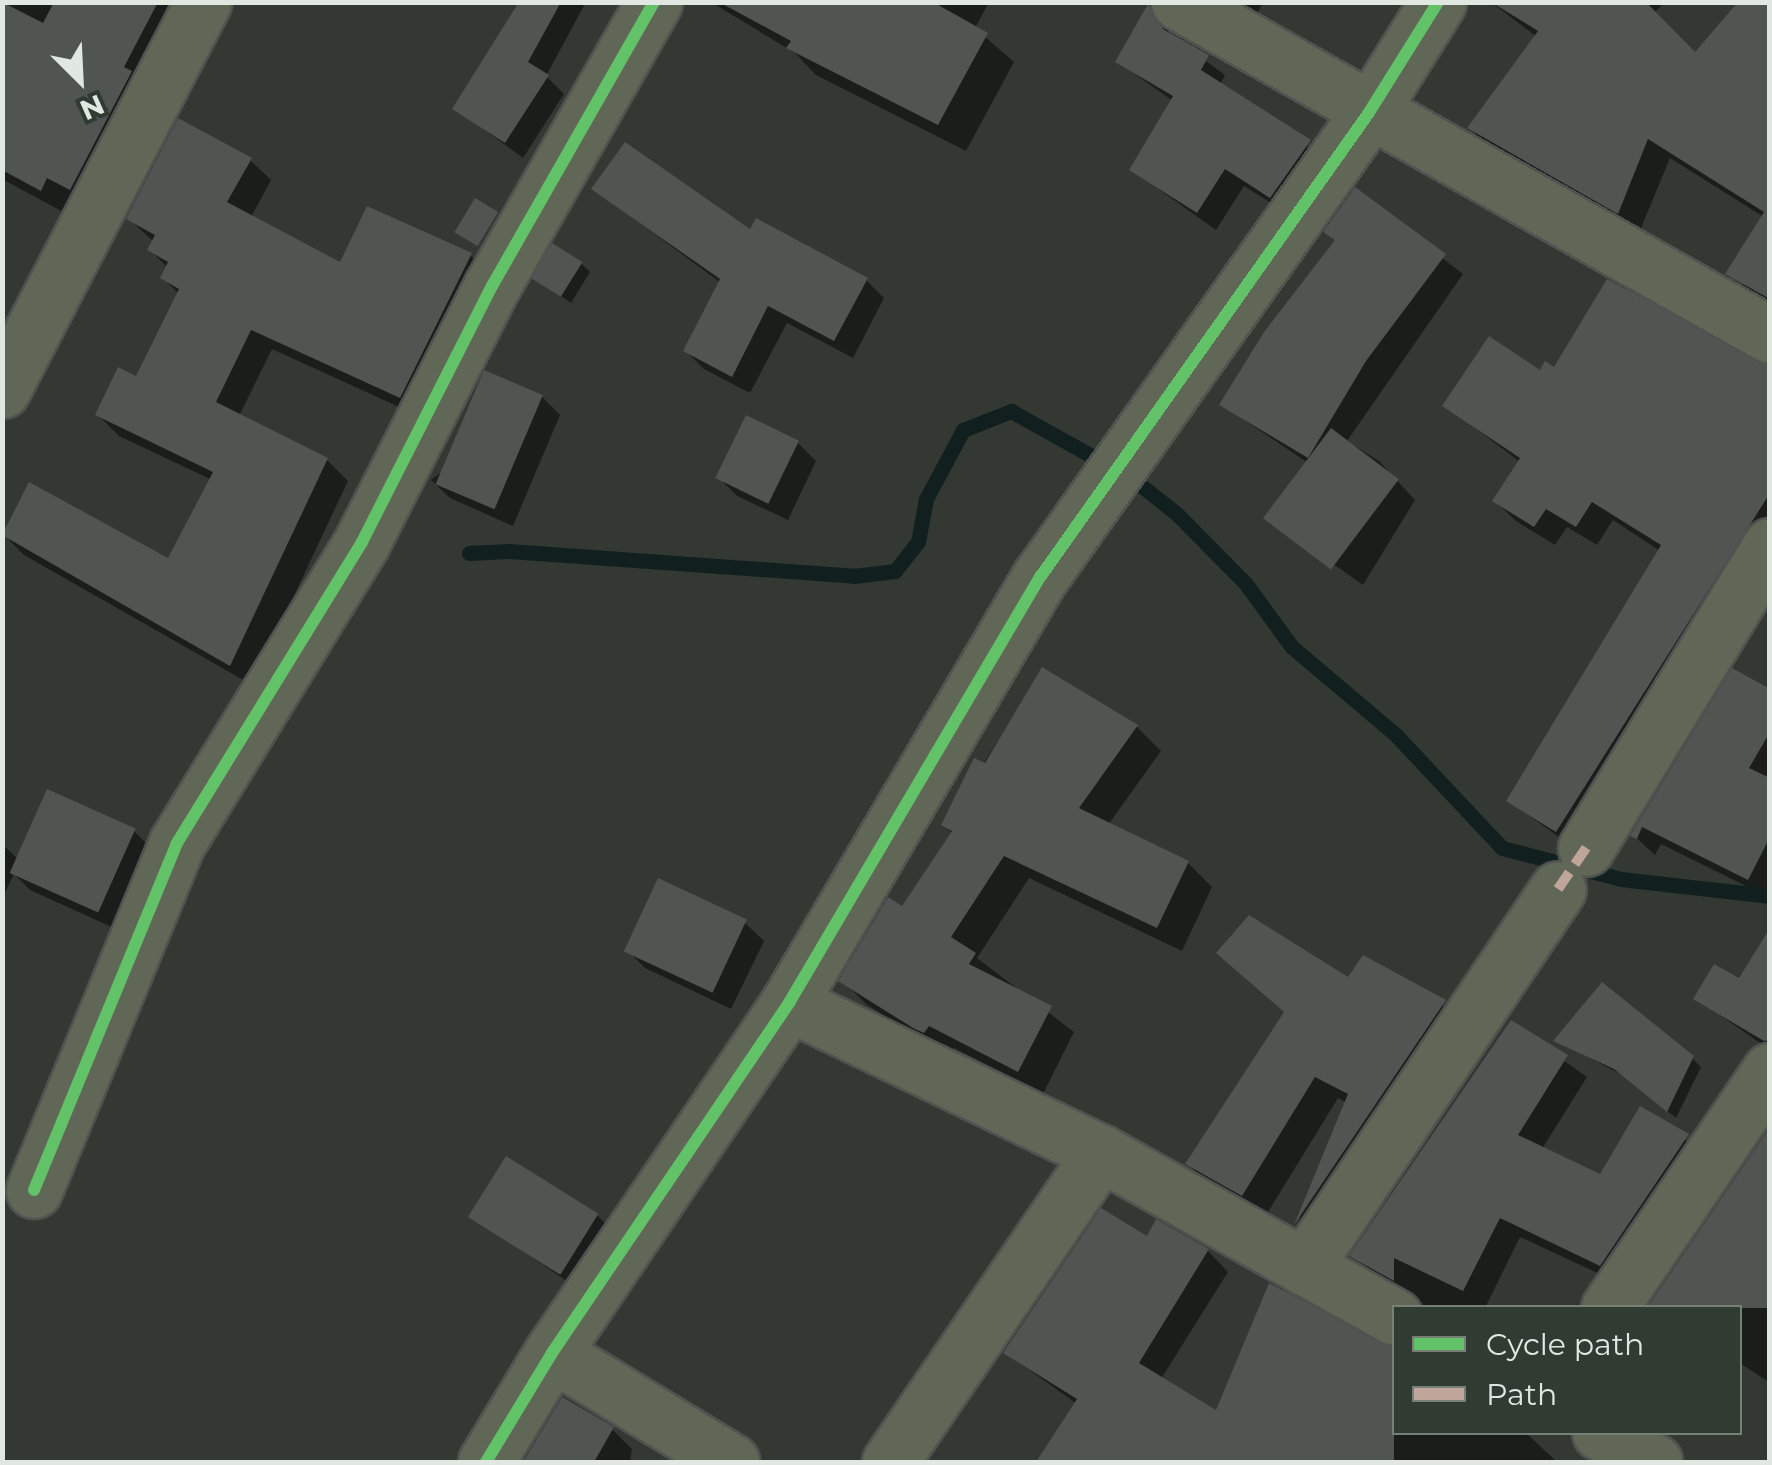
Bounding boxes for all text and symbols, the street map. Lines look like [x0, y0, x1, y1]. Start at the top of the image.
north arrow [30, 30, 130, 130]
text: N [75, 87, 109, 128]
legend [1392, 1305, 1742, 1435]
text: Cycle path [1486, 1326, 1644, 1363]
text: Path [1486, 1376, 1557, 1413]

